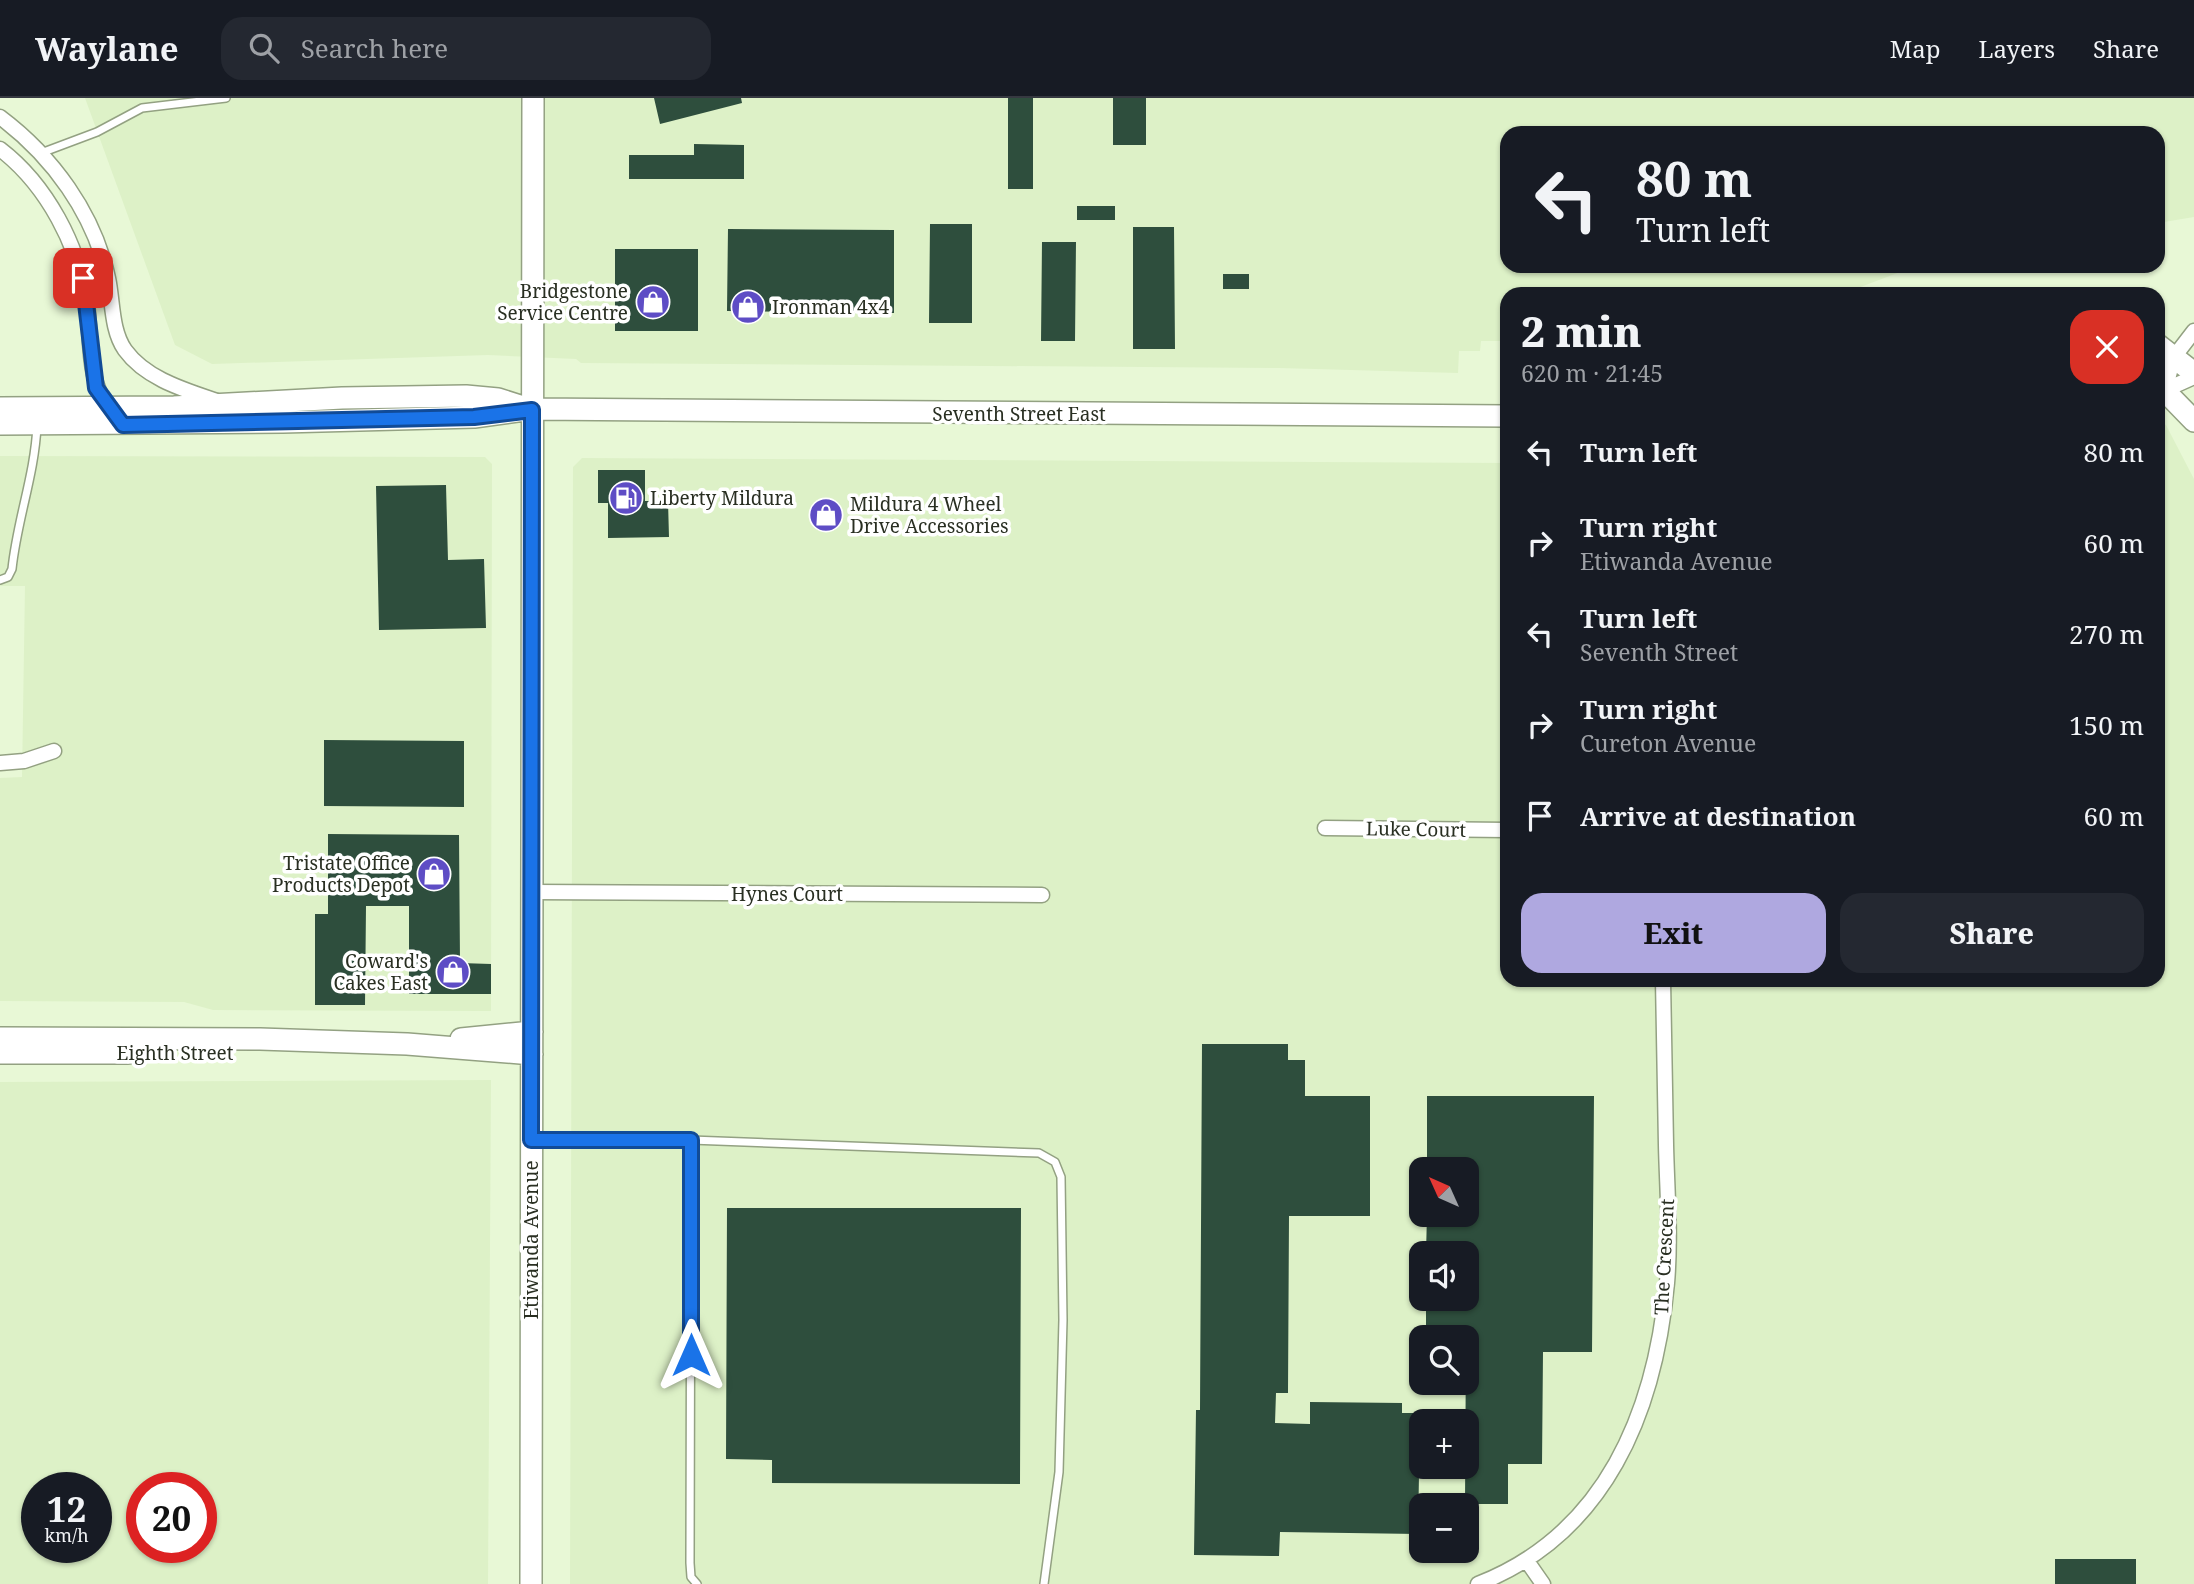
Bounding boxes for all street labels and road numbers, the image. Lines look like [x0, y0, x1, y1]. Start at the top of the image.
street label: Seventh Street East [932, 401, 1106, 427]
street label: Luke Court [1366, 815, 1467, 843]
street label: Hynes Court [731, 881, 843, 907]
street label: Eighth Street [117, 1040, 234, 1066]
street label: Etiwanda Avenue [518, 1160, 544, 1320]
street label: The Crescent [1648, 1198, 1680, 1316]

